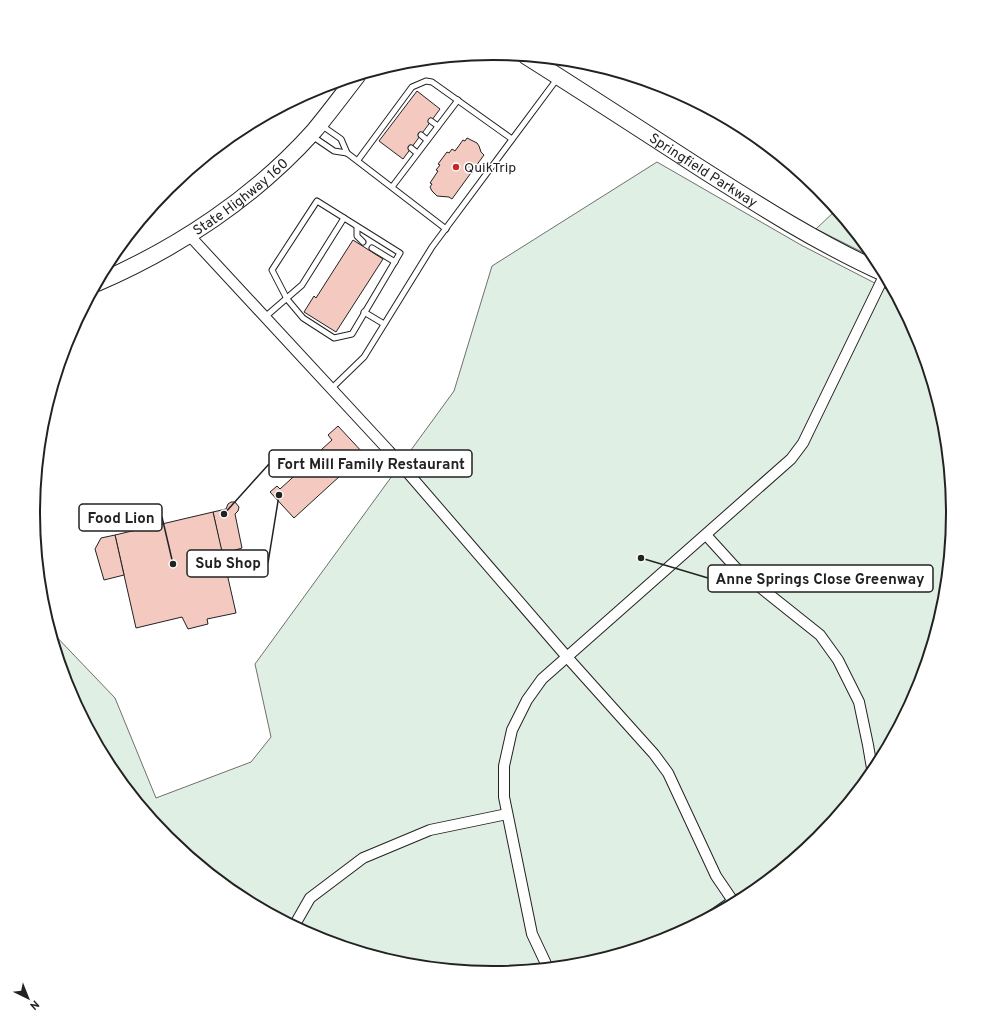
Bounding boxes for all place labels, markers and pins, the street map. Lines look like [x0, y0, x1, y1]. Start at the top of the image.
place label: QuikTrip [464, 160, 516, 177]
marker: QuikTrip [451, 162, 461, 172]
callout: Fort Mill Family Restaurant [269, 450, 472, 477]
callout: Food Lion [79, 504, 162, 531]
callout: Sub Shop [187, 550, 268, 577]
callout: Anne Springs Close Greenway [708, 565, 933, 592]

